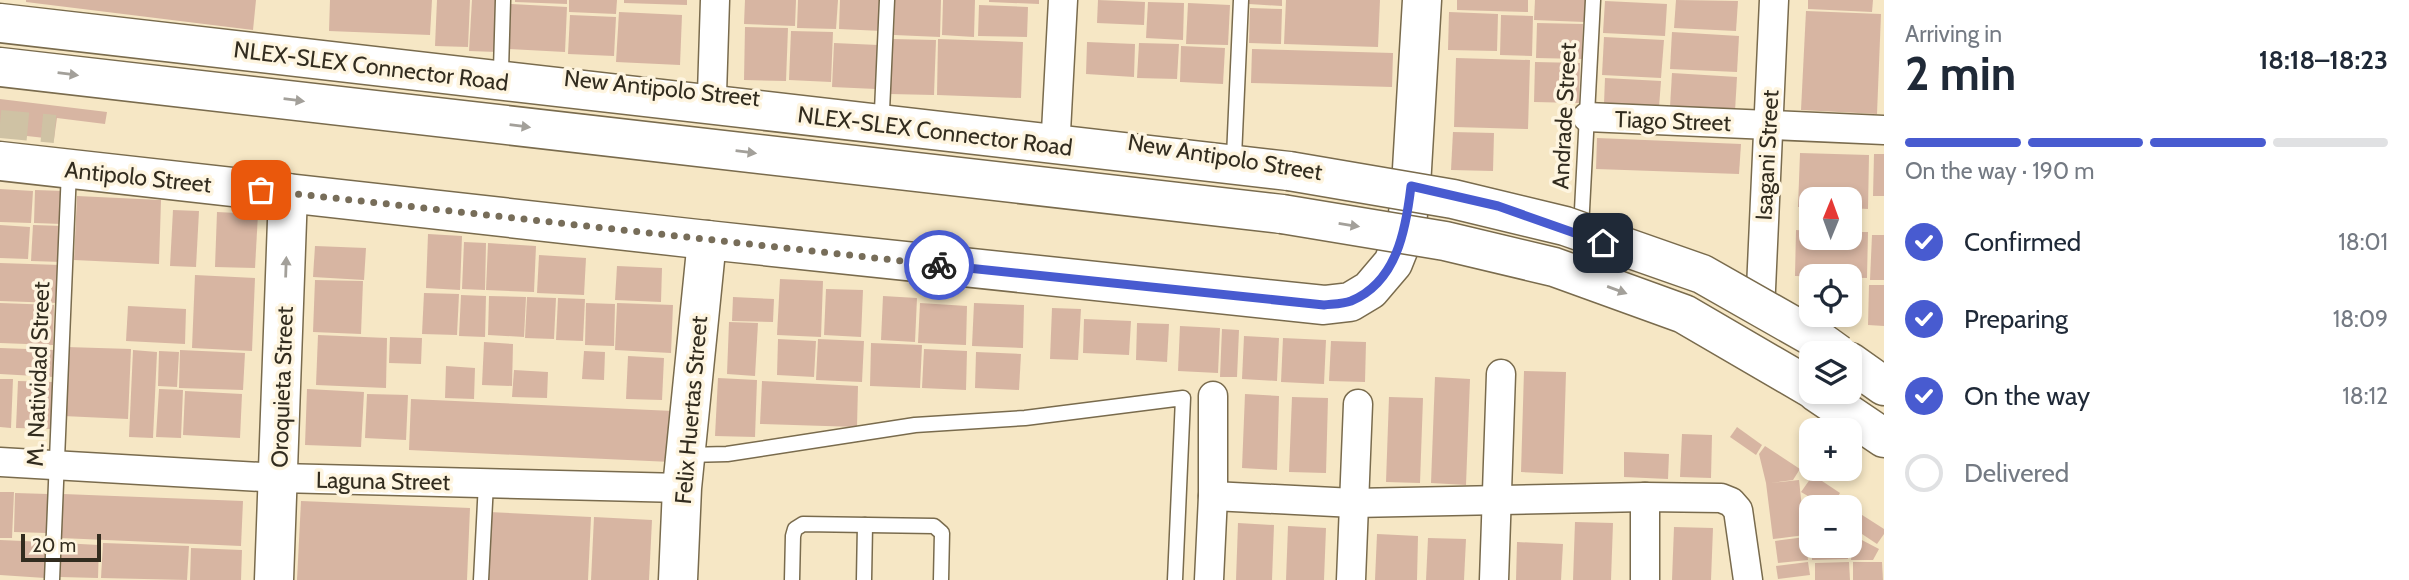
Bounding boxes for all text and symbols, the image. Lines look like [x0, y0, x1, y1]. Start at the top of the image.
text: Arriving in [1905, 20, 2002, 48]
street label: NLEX-SLEX Connector Road [232, 35, 510, 97]
street label: Andrade Street [1546, 42, 1582, 190]
text: 18:18–18:23 [2259, 44, 2388, 76]
text: 2 min [1905, 46, 2016, 102]
street label: New Antipolo Street [563, 64, 762, 112]
one-way arrow [57, 69, 79, 80]
street label: Isagani Street [1750, 89, 1784, 221]
one-way arrow [283, 95, 305, 106]
street label: NLEX-SLEX Connector Road [796, 100, 1074, 162]
street label: Tiago Street [1614, 105, 1732, 137]
one-way arrow [509, 121, 531, 132]
street label: New Antipolo Street [1126, 128, 1325, 186]
one-way arrow [735, 147, 757, 158]
street label: Antipolo Street [63, 155, 213, 199]
text: On the way · 190 m [1905, 157, 2094, 185]
pin [231, 160, 291, 220]
icon: bag [242, 171, 280, 209]
north arrow [1799, 187, 1862, 250]
map controls [1799, 187, 1862, 558]
pin [1573, 213, 1633, 273]
one-way arrow [1338, 220, 1360, 231]
icon: check [1905, 223, 1943, 261]
icon: home [1584, 224, 1622, 262]
text: Confirmed [1964, 226, 2081, 258]
text: 18:01 [2338, 228, 2388, 256]
courier [904, 230, 974, 300]
icon: bike [920, 246, 958, 284]
one-way arrow [280, 256, 291, 278]
button: locate [1799, 264, 1862, 327]
street label: M. Natividad Street [21, 281, 55, 467]
one-way arrow [1607, 285, 1628, 296]
icon: check [1905, 300, 1943, 338]
text: Preparing [1964, 303, 2068, 335]
street label: Oroquieta Street [265, 305, 299, 468]
text: 18:09 [2333, 305, 2388, 333]
street label: Felix Huertas Street [669, 314, 713, 505]
button: layers [1799, 341, 1862, 404]
icon: check [1905, 377, 1943, 415]
text: On the way [1964, 380, 2090, 412]
text: 18:12 [2342, 382, 2388, 410]
button: + [1799, 418, 1862, 481]
text: Delivered [1964, 457, 2069, 489]
street label: Laguna Street [316, 466, 451, 496]
button: − [1799, 495, 1862, 558]
scale bar [21, 531, 102, 563]
text: 20 m [32, 534, 76, 557]

